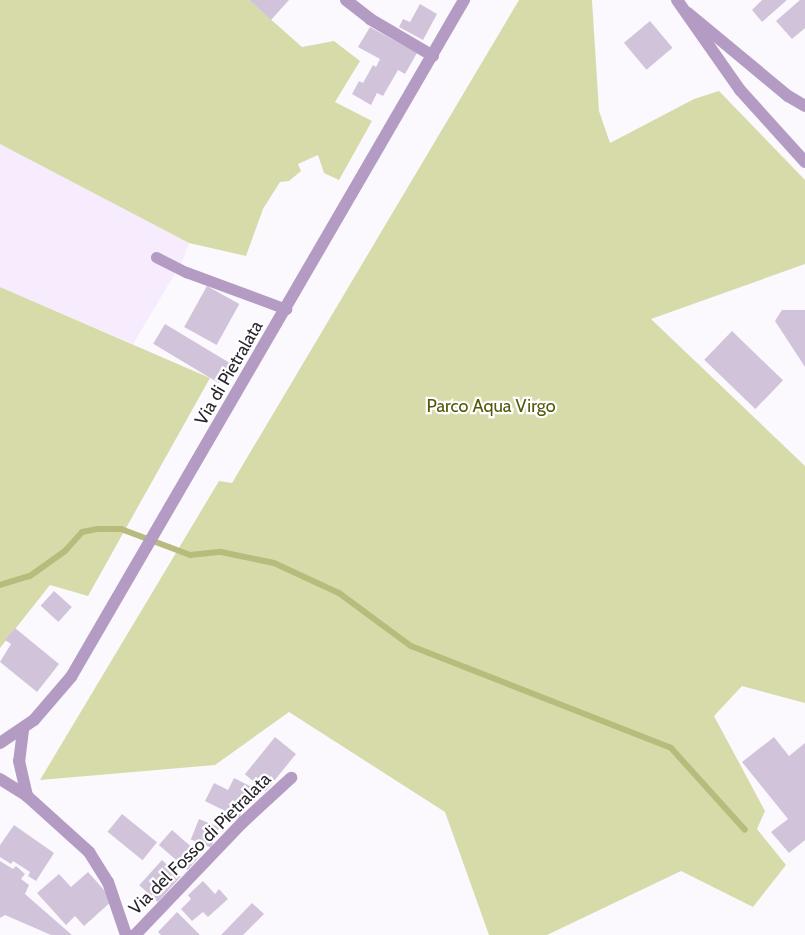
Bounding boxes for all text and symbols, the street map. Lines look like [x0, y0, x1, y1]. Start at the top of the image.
street label: Via di Pietralata [190, 317, 268, 429]
park label: Parco Aqua Virgo [426, 395, 556, 417]
street label: Via del Fosso di Pietralata [125, 769, 275, 919]

